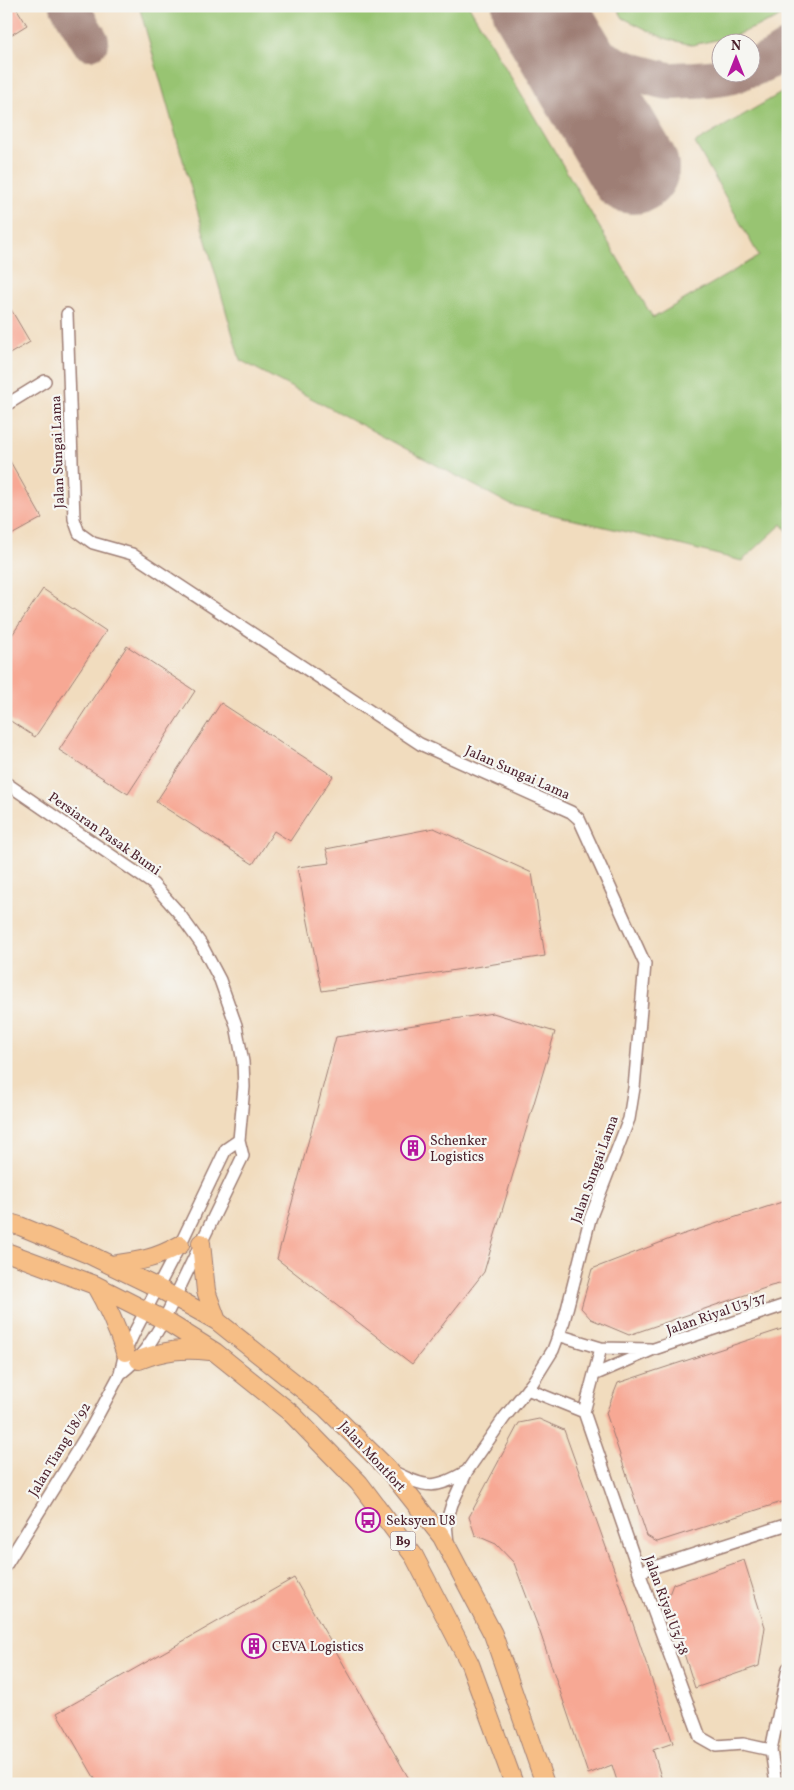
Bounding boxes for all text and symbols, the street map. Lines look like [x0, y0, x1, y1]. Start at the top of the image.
north arrow [712, 32, 762, 82]
text: N [731, 37, 741, 56]
street label: Jalan Sungai Lama [47, 395, 70, 509]
street label: Jalan Sungai Lama [462, 742, 573, 805]
street label: Persiaran Pasak Bumi [44, 788, 164, 880]
street label: Jalan Sungai Lama [567, 1113, 624, 1226]
place label: Schenker Logistics [430, 1132, 487, 1167]
building icon: Schenker Logistics [400, 1135, 426, 1161]
street label: Jalan Riyal U3/37 [664, 1288, 769, 1340]
street label: Jalan Tiang U8/92 [25, 1399, 96, 1500]
street label: Jalan Montfort [334, 1417, 410, 1497]
bus stop icon: Seksyen U8 [355, 1507, 381, 1533]
place label: Seksyen U8 [386, 1512, 456, 1531]
road number: B9 [390, 1532, 416, 1550]
street label: Jalan Riyal U3/38 [639, 1553, 692, 1658]
building icon: CEVA Logistics [241, 1633, 267, 1659]
place label: CEVA Logistics [272, 1638, 364, 1657]

